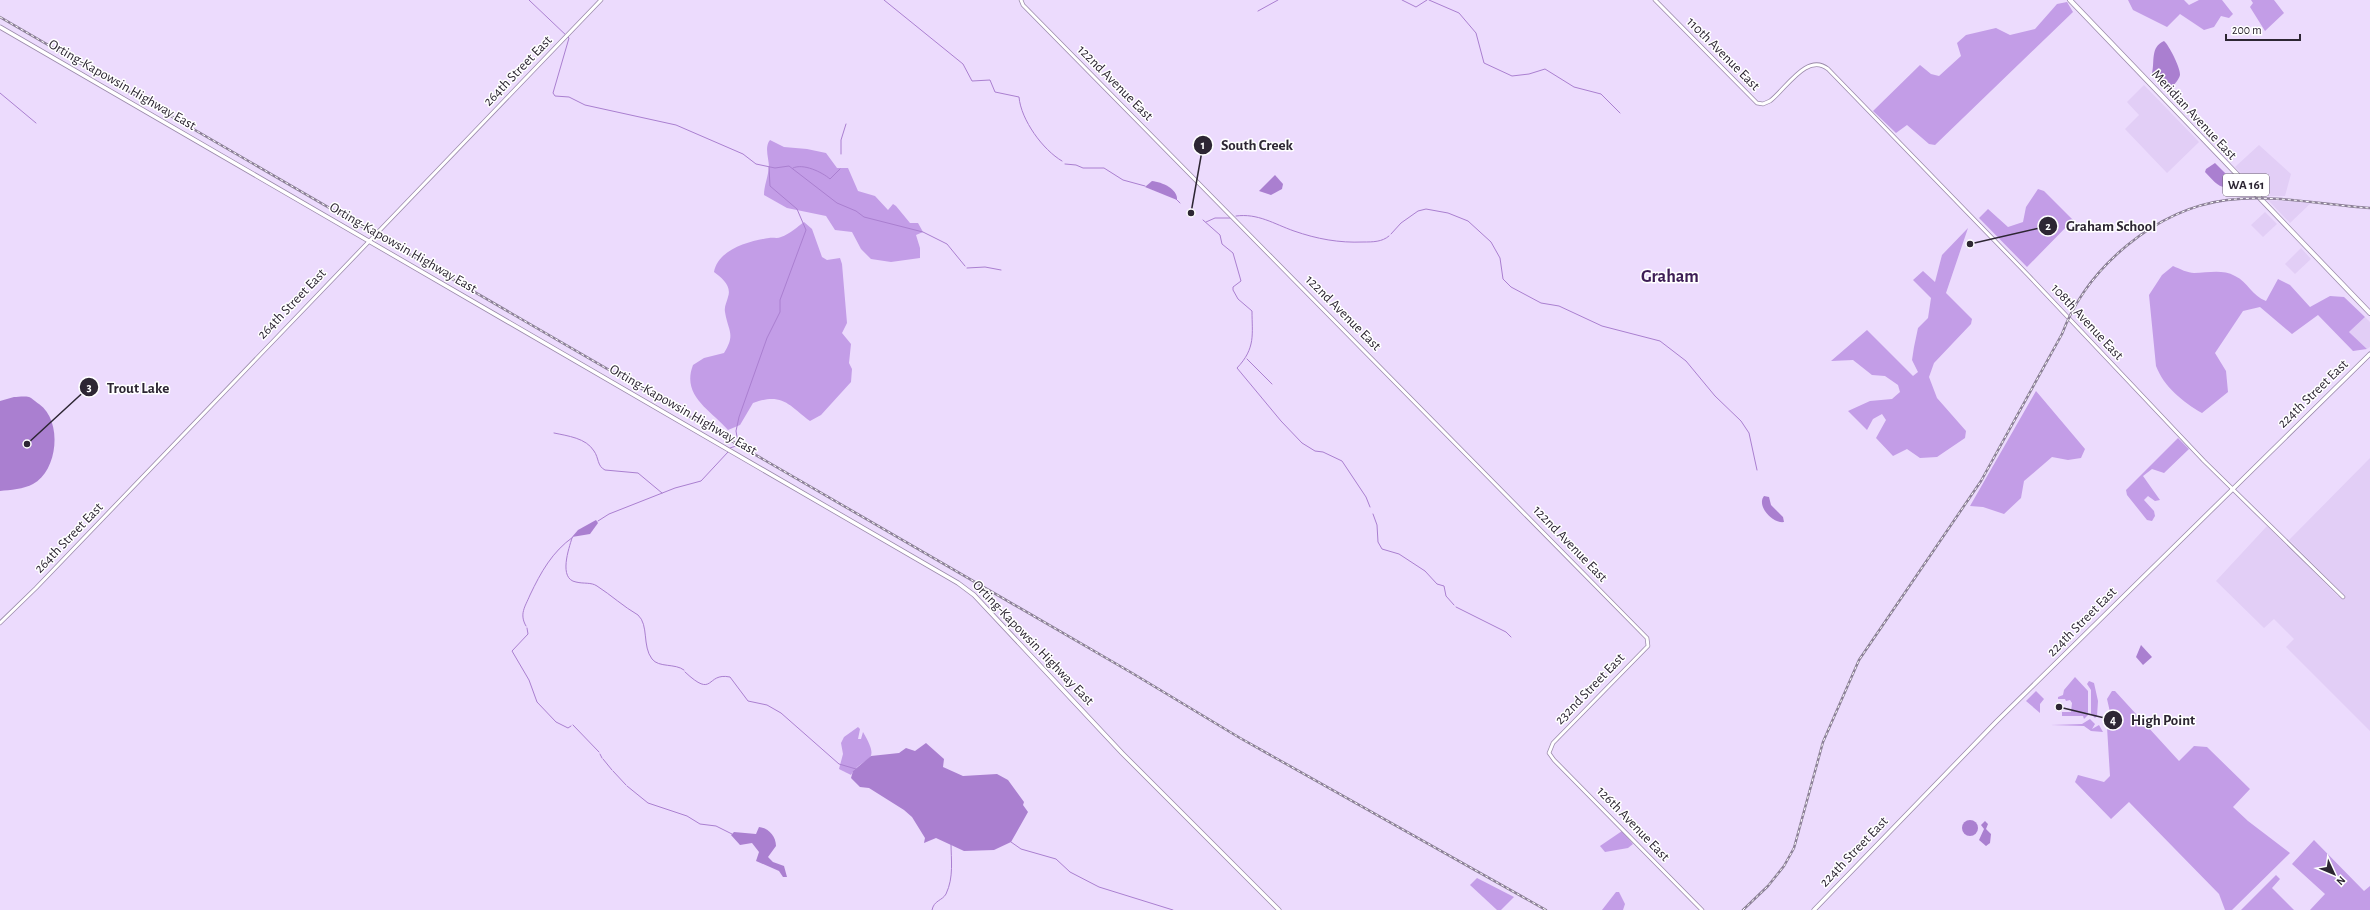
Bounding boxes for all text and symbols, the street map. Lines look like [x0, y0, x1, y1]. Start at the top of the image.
street label: 110th Avenue East [1684, 15, 1763, 94]
scale bar [2226, 16, 2300, 42]
text: 200 m [2232, 24, 2262, 36]
street label: 264th Street East [481, 33, 555, 109]
street label: Orting-Kapowsin Highway East [46, 37, 199, 133]
street label: 122nd Avenue East [1075, 43, 1156, 124]
street label: Meridian Avenue East [2149, 67, 2239, 163]
callout: South Creek [1193, 131, 1301, 158]
text: South Creek [1221, 138, 1294, 153]
text: 1 [1201, 139, 1205, 151]
road number: WA 161 [2223, 174, 2269, 196]
street label: Orting-Kapowsin Highway East [327, 200, 480, 296]
callout: Graham School [2038, 212, 2164, 239]
text: Graham School [2066, 219, 2156, 234]
text: 2 [2045, 220, 2051, 232]
street label: 264th Street East [255, 266, 329, 342]
district label: Graham [1641, 268, 1699, 286]
street label: 122nd Avenue East [1303, 273, 1384, 354]
street label: 108th Avenue East [2048, 281, 2126, 363]
street label: 224th Street East [2275, 357, 2351, 431]
street label: Orting-Kapowsin Highway East [607, 362, 760, 458]
callout: Trout Lake [79, 374, 177, 401]
text: 3 [86, 381, 92, 393]
text: Trout Lake [107, 381, 169, 396]
street label: 264th Street East [32, 500, 106, 576]
street label: 122nd Avenue East [1530, 503, 1610, 585]
street label: Orting-Kapowsin Highway East [970, 578, 1097, 709]
street label: 224th Street East [2045, 584, 2120, 659]
street label: 232nd Street East [1553, 650, 1628, 727]
callout: High Point [2103, 706, 2203, 733]
text: High Point [2131, 713, 2195, 728]
text: 4 [2110, 714, 2116, 726]
street label: 126th Avenue East [1594, 784, 1672, 864]
street label: 224th Street East [1817, 814, 1891, 890]
north arrow [2314, 854, 2354, 894]
text: N [2334, 874, 2347, 887]

